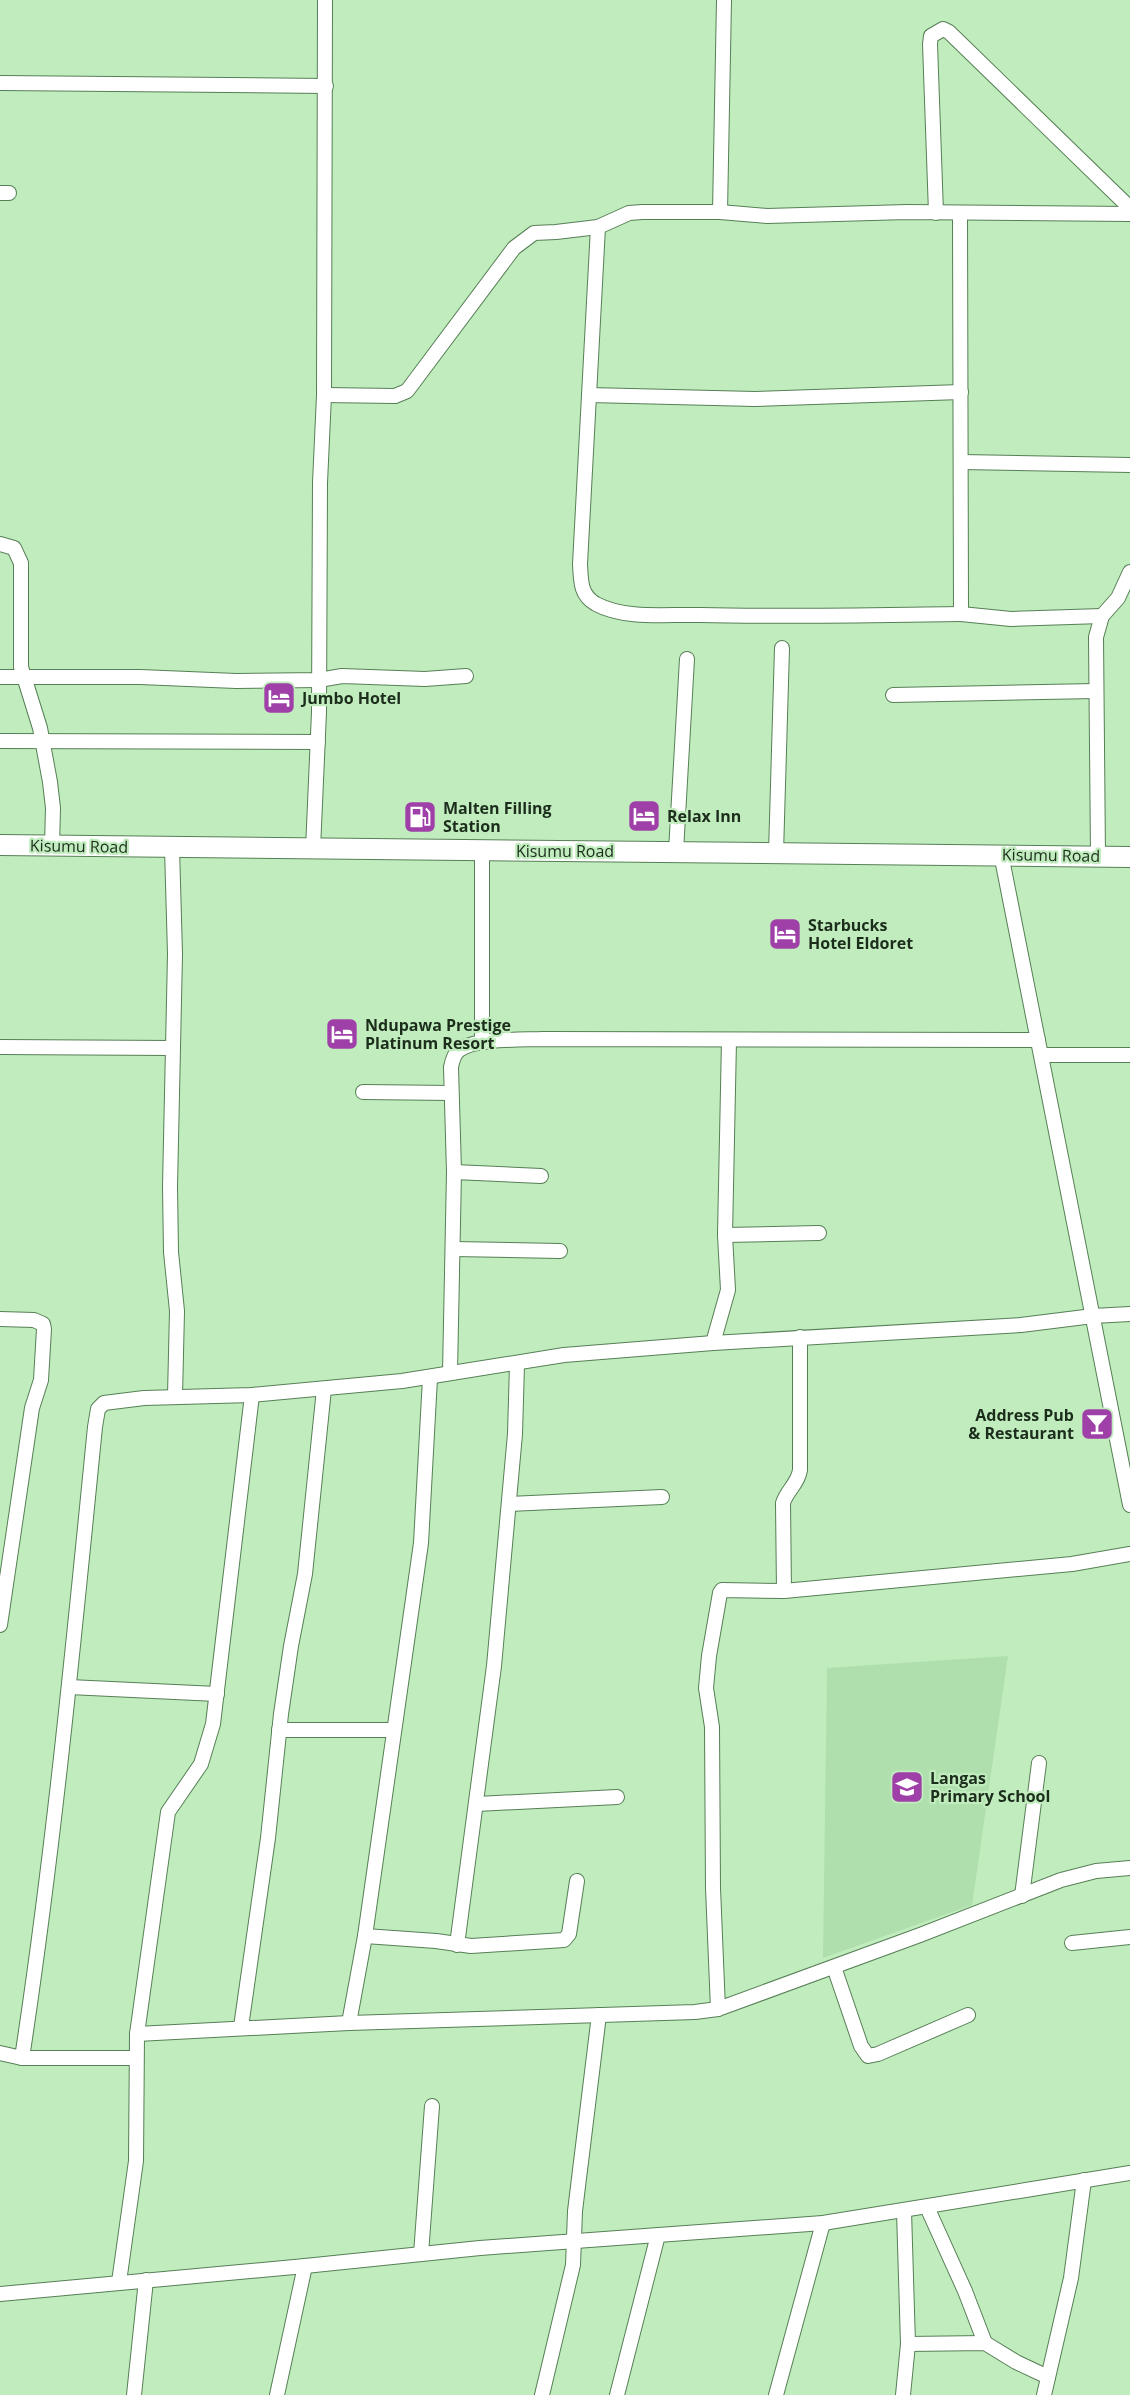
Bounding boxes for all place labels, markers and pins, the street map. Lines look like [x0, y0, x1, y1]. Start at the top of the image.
hotel icon: Jumbo Hotel [261, 680, 297, 716]
place label: Jumbo Hotel [300, 687, 401, 709]
place label: Malten Filling Station [443, 797, 552, 837]
hotel icon: Relax Inn [626, 798, 662, 834]
fuel station icon: Malten Filling Station [402, 799, 438, 835]
place label: Relax Inn [667, 805, 741, 827]
place label: Starbucks Hotel Eldoret [808, 914, 913, 954]
hotel icon: Starbucks Hotel Eldoret [767, 916, 803, 952]
place label: Ndupawa Prestige Platinum Resort [365, 1014, 511, 1054]
hotel icon: Ndupawa Prestige Platinum Resort [324, 1016, 360, 1052]
place label: Address Pub & Restaurant [968, 1404, 1074, 1444]
bar icon: Address Pub & Restaurant [1079, 1406, 1115, 1442]
place label: Langas Primary School [930, 1767, 1050, 1807]
school or university icon: Langas Primary School [889, 1769, 925, 1805]

